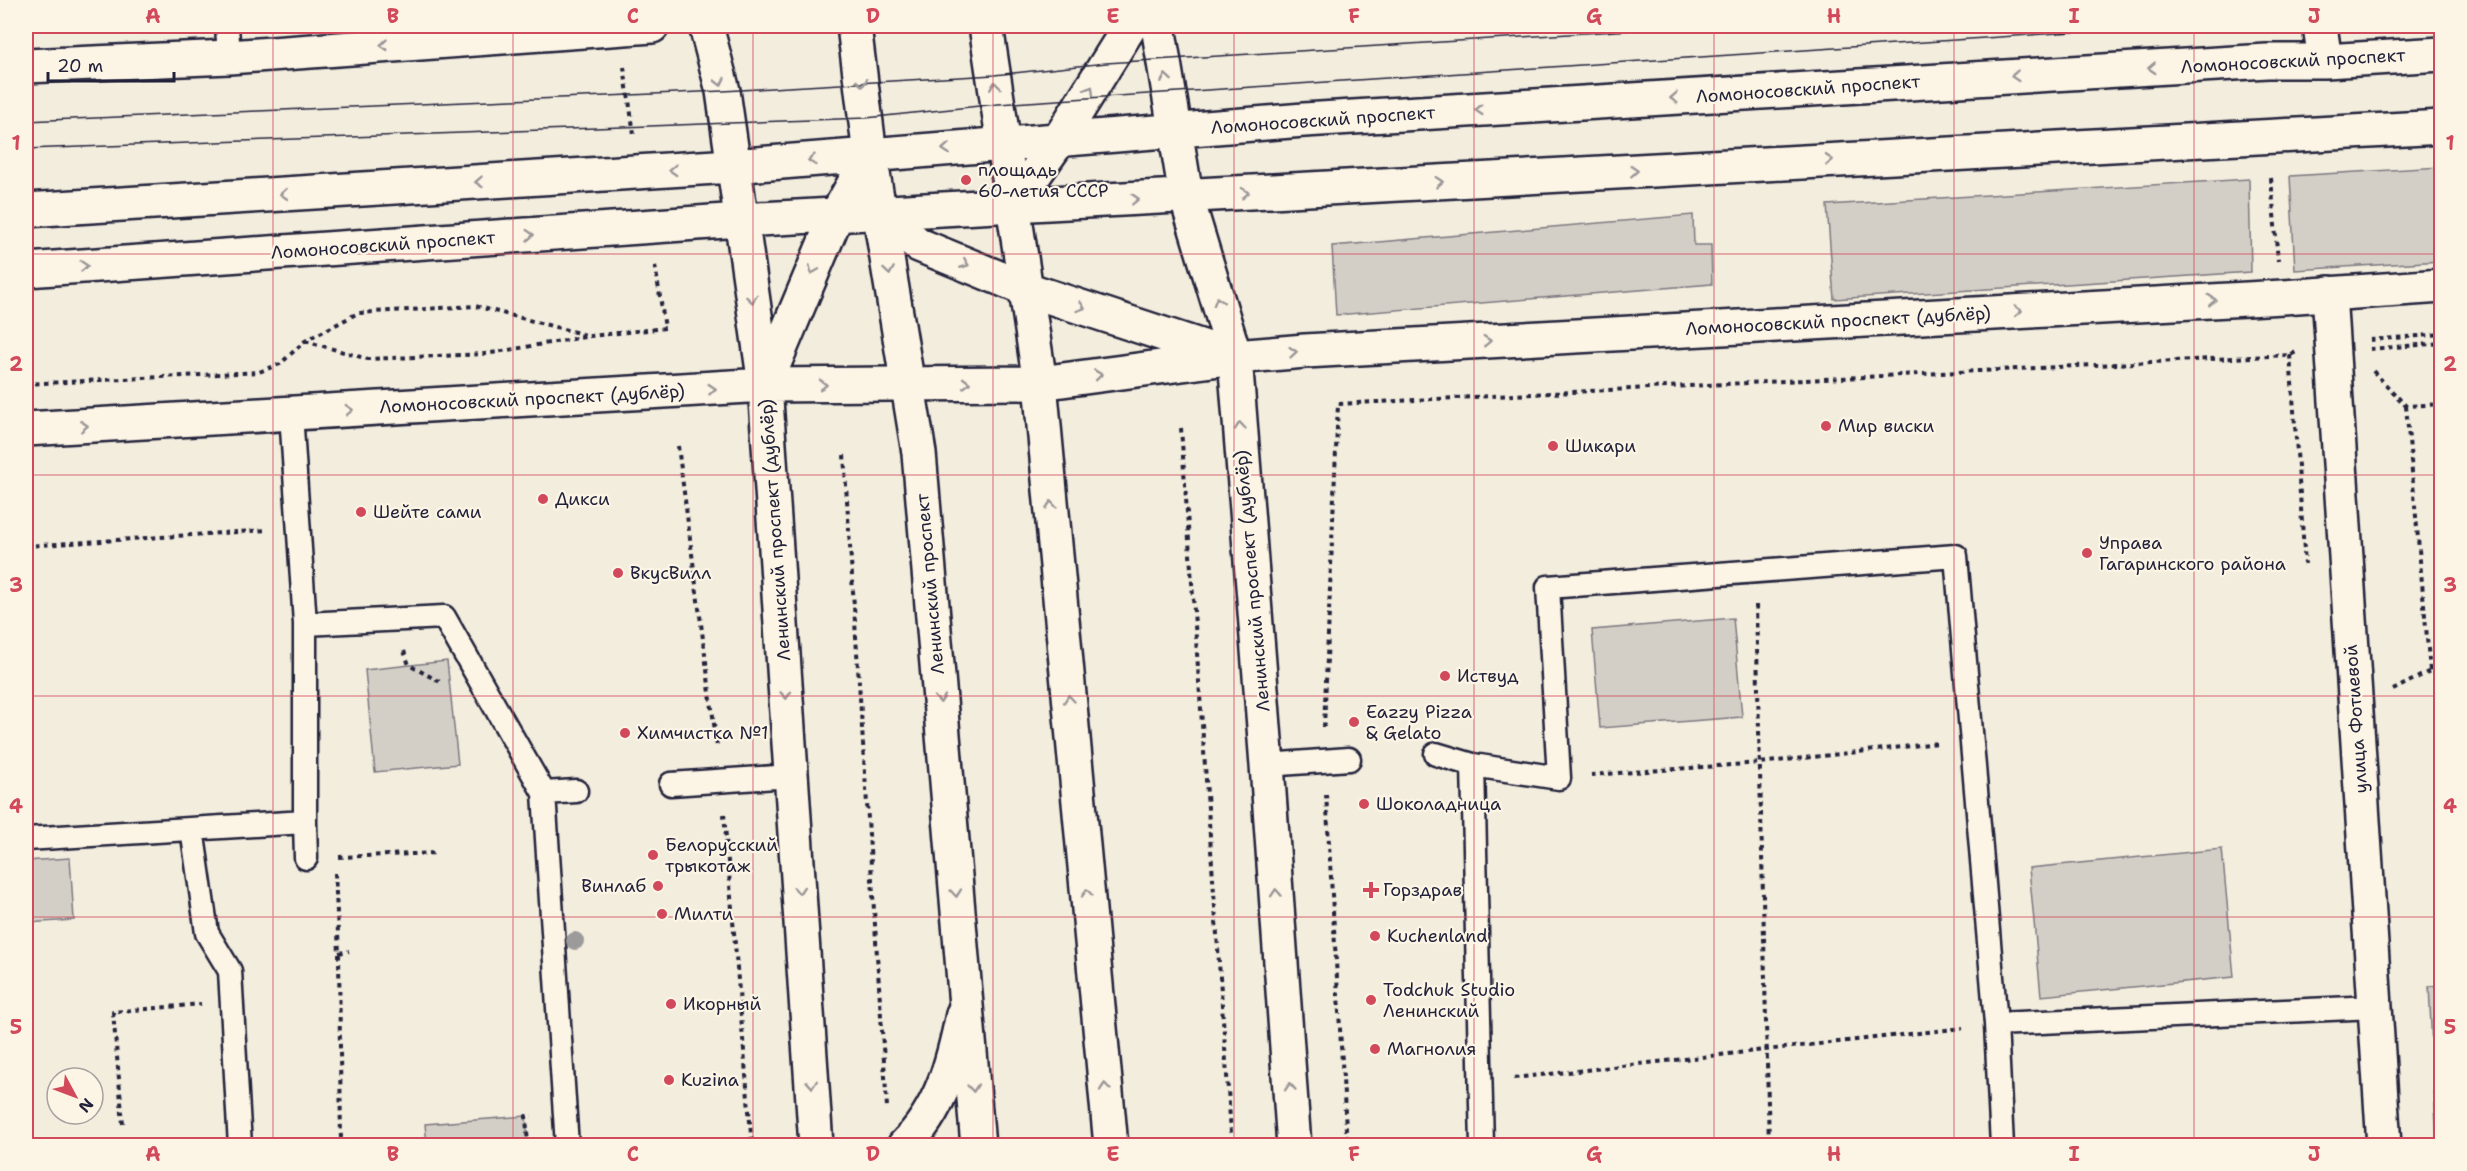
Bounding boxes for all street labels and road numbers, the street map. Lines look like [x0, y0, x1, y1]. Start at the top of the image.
street label: Ломоносовский проспект [2180, 43, 2407, 79]
street label: Ломоносовский проспект [1695, 69, 1922, 109]
street label: Ломоносовский проспект [1210, 100, 1437, 140]
street label: Ломоносовский проспект [270, 225, 497, 265]
street label: Ломоносовский проспект (дублёр) [1685, 301, 1991, 341]
street label: Ломоносовский проспект (дублёр) [379, 379, 685, 419]
street label: Ленинский проспект (дублёр) [754, 398, 796, 662]
street label: Ленинский проспект (дублёр) [1229, 449, 1275, 713]
street label: Ленинский проспект [910, 492, 950, 676]
street label: улица Фотиевой [2339, 643, 2373, 794]

